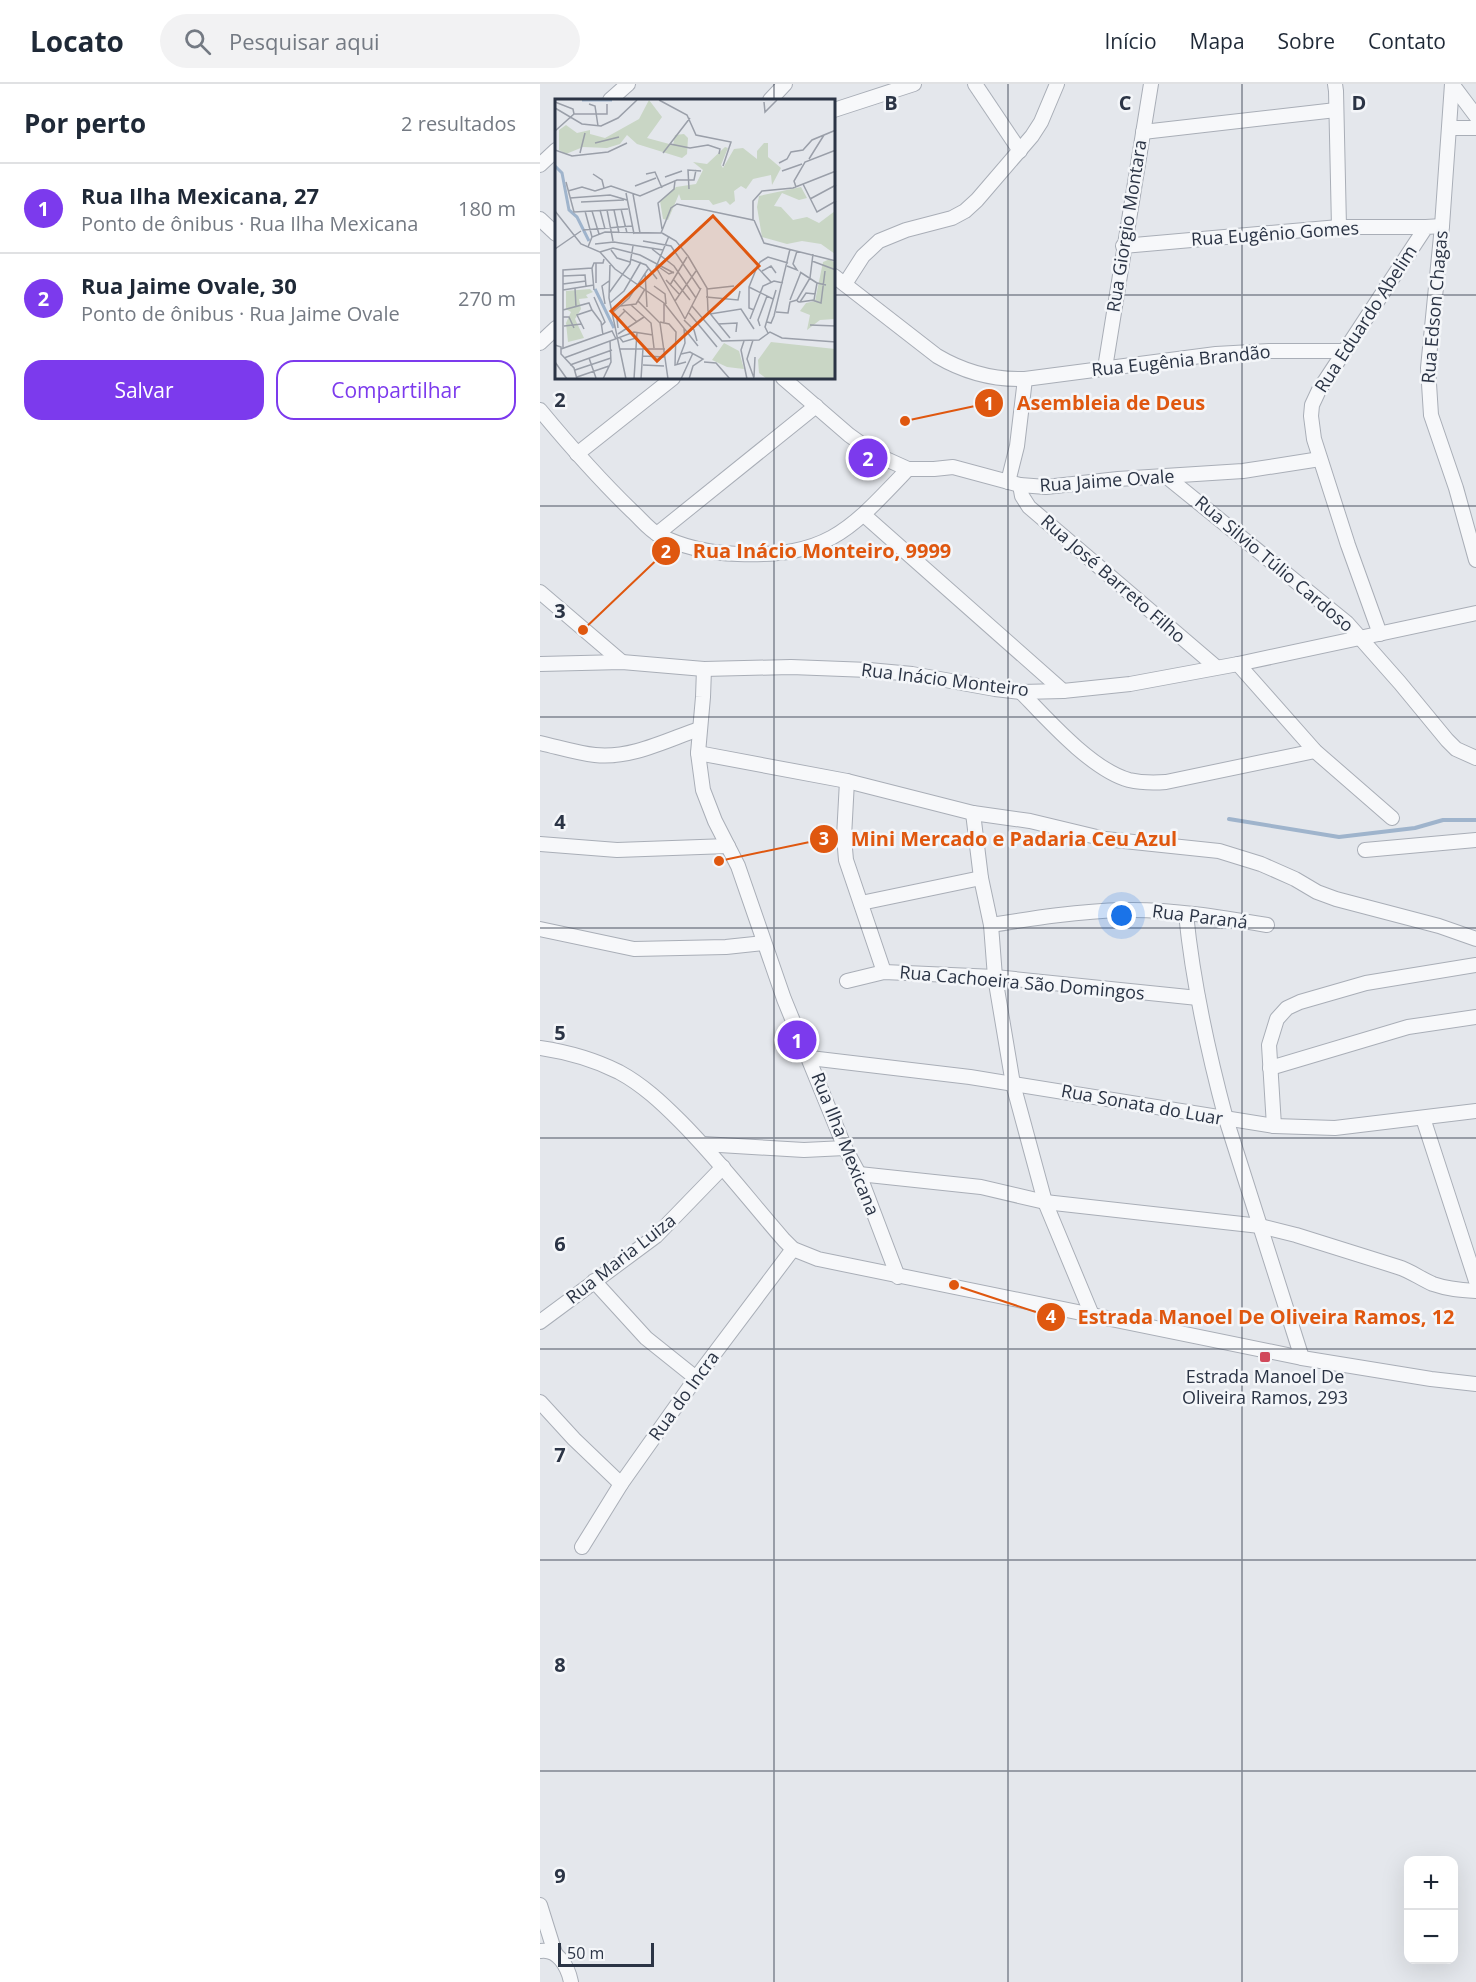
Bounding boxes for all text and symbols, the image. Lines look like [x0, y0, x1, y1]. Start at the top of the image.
search box [160, 14, 580, 68]
text: Locato [30, 22, 124, 60]
icon: search [181, 25, 214, 58]
text: Pesquisar aqui [229, 26, 380, 56]
text: Início [1104, 27, 1157, 55]
text: Mapa [1190, 27, 1245, 55]
text: Sobre [1278, 27, 1335, 55]
text: Contato [1368, 27, 1446, 55]
text: B [884, 89, 898, 116]
text: C [1119, 89, 1132, 116]
text: D [1352, 89, 1366, 116]
inset map [555, 99, 836, 380]
text: Por perto [24, 105, 146, 141]
text: 2 resultados [401, 110, 516, 137]
street label: Rua Giorgio Montara [1101, 138, 1151, 314]
text: Rua Ilha Mexicana, 27 [81, 180, 319, 210]
text: 1 [38, 195, 49, 222]
text: 180 m [458, 195, 516, 222]
text: Ponto de ônibus · Rua Ilha Mexicana [81, 210, 418, 237]
street label: Rua Eugênio Gomes [1190, 215, 1360, 251]
street label: Rua Edson Chagas [1415, 229, 1453, 385]
street label: Rua Eduardo Abelim [1309, 240, 1422, 397]
text: Rua Jaime Ovale, 30 [81, 270, 297, 300]
text: 2 [38, 285, 49, 312]
text: 270 m [458, 285, 516, 312]
text: Ponto de ônibus · Rua Jaime Ovale [81, 300, 400, 327]
street label: Rua Eugênia Brandão [1090, 339, 1272, 381]
button: Salvar [24, 360, 264, 420]
button: Compartilhar [276, 360, 516, 420]
callout: Asembleia de Deus [974, 384, 1217, 422]
text: 2 [554, 386, 566, 413]
text: Asembleia de Deus [1017, 389, 1205, 416]
text: 1 [984, 391, 994, 415]
pin: 2 [848, 436, 888, 481]
street label: Rua Jaime Ovale [1039, 463, 1175, 497]
street label: Rua Silvio Túlio Cardoso [1190, 490, 1359, 637]
street label: Rua José Barreto Filho [1036, 509, 1191, 648]
callout: Rua Inácio Monteiro, 9999 [651, 532, 963, 570]
text: Rua Inácio Monteiro, 9999 [693, 537, 951, 564]
text: 2 [661, 539, 671, 563]
text: 3 [554, 597, 566, 624]
street label: Rua Inácio Monteiro [860, 657, 1030, 701]
text: 4 [554, 808, 566, 835]
callout: Mini Mercado e Padaria Ceu Azul [809, 820, 1189, 858]
text: Mini Mercado e Padaria Ceu Azul [851, 825, 1177, 852]
text: 3 [819, 826, 829, 850]
street label: Rua Paraná [1151, 898, 1249, 934]
your location [1107, 901, 1136, 930]
street label: Rua Cachoeira São Domingos [898, 959, 1146, 1005]
pin: 1 [778, 1018, 816, 1062]
text: 5 [554, 1019, 566, 1046]
street label: Rua Ilha Mexicana [806, 1069, 886, 1219]
street label: Rua Sonata do Luar [1059, 1078, 1226, 1130]
street label: Rua Maria Luiza [561, 1208, 680, 1309]
text: 6 [554, 1230, 566, 1257]
callout: Estrada Manoel De Oliveira Ramos, 12 [1036, 1298, 1467, 1336]
text: Estrada Manoel De Oliveira Ramos, 12 [1077, 1303, 1455, 1330]
text: 4 [1046, 1304, 1056, 1328]
street label: Rua do Incra [643, 1346, 724, 1445]
marker: Estrada Manoel De Oliveira Ramos, 293 [1258, 1350, 1272, 1364]
place label: Estrada Manoel De Oliveira Ramos, 293 [1182, 1364, 1348, 1409]
text: 7 [554, 1441, 566, 1468]
text: 8 [554, 1651, 566, 1678]
map controls [1404, 1856, 1458, 1964]
button: + [1404, 1856, 1458, 1910]
text: 9 [554, 1862, 566, 1889]
button: − [1404, 1910, 1458, 1964]
scale bar [558, 1940, 654, 1968]
text: 50 m [567, 1942, 604, 1964]

